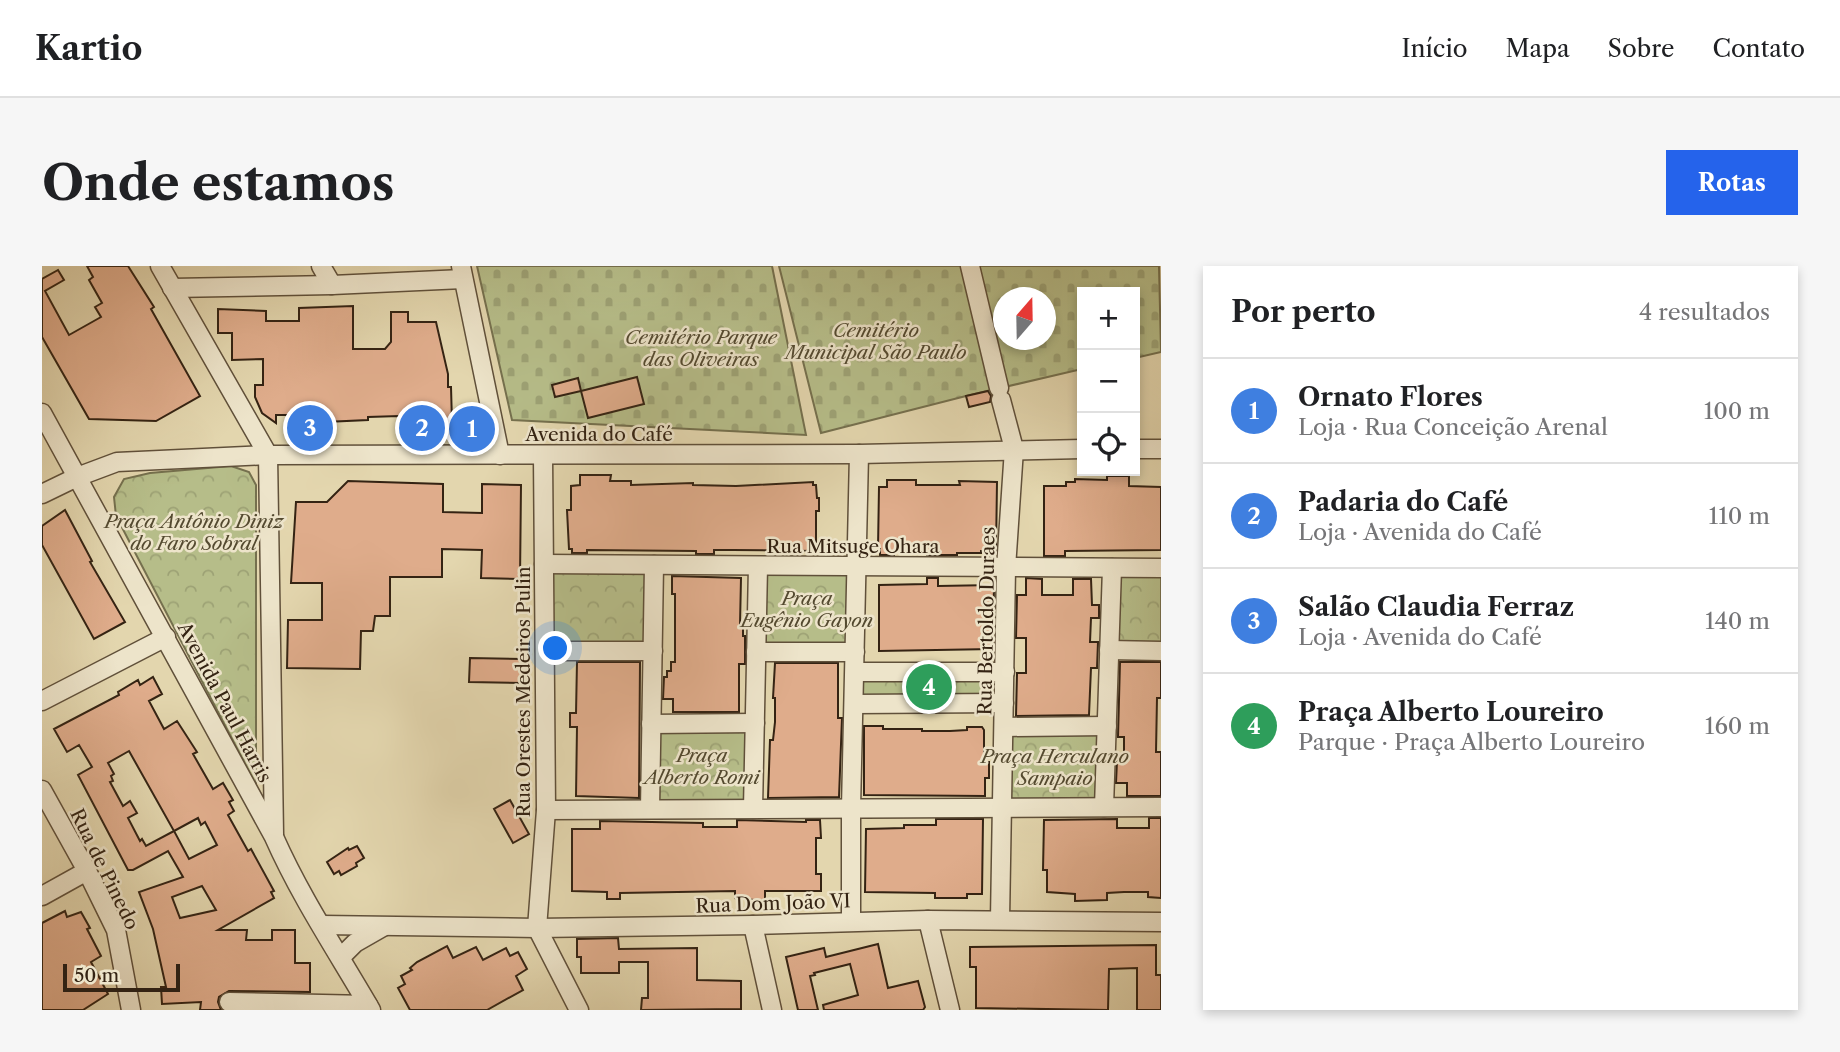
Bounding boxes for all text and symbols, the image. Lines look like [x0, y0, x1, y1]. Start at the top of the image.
text: Kartio [35, 28, 143, 69]
text: Início [1401, 34, 1467, 63]
text: Mapa [1505, 34, 1570, 63]
text: Sobre [1608, 34, 1674, 63]
text: Contato [1712, 34, 1805, 63]
button: Rotas [1666, 150, 1798, 215]
text: Onde estamos [42, 152, 394, 213]
north arrow [993, 287, 1056, 350]
map controls [1077, 287, 1140, 476]
button: + [1077, 287, 1140, 350]
text: Por perto [1231, 293, 1376, 330]
text: 4 resultados [1639, 298, 1770, 326]
park label: Cemitério Municipal São Paulo [784, 319, 966, 364]
park label: Cemitério Parque das Oliveiras [625, 326, 778, 371]
button: − [1077, 350, 1140, 413]
text: Ornato Flores [1298, 381, 1483, 413]
text: 1 [1249, 397, 1259, 425]
text: 100 m [1704, 397, 1770, 425]
pin: 3 [287, 402, 333, 454]
pin: 2 [399, 402, 445, 454]
pin: 1 [449, 403, 495, 455]
button: locate [1077, 413, 1140, 476]
text: Loja · Rua Conceição Arenal [1298, 413, 1608, 441]
street label: Avenida do Café [524, 423, 673, 446]
text: Padaria do Café [1298, 486, 1508, 518]
text: 2 [1247, 502, 1261, 530]
text: 110 m [1709, 502, 1770, 530]
park label: Praça Antônio Diniz do Faro Sobral [102, 510, 285, 555]
text: Loja · Avenida do Café [1298, 518, 1542, 546]
street label: Rua Bertoldo Duraes [973, 527, 1000, 715]
street label: Rua Mitsuge Ohara [766, 535, 940, 558]
street label: Rua Orestes Medeiros Pulin [512, 566, 535, 818]
park label: Praça Eugênio Gayon [739, 587, 873, 632]
text: Salão Claudia Ferraz [1298, 591, 1574, 623]
text: 3 [1248, 607, 1261, 635]
text: 140 m [1705, 607, 1770, 635]
street label: Avenida Paul Harris [172, 617, 277, 786]
text: Loja · Avenida do Café [1298, 623, 1542, 651]
your location [538, 631, 572, 665]
pin: 4 [906, 661, 952, 713]
text: Praça Alberto Loureiro [1298, 696, 1604, 728]
text: 4 [1247, 712, 1261, 740]
text: 160 m [1705, 712, 1770, 740]
text: Parque · Praça Alberto Loureiro [1298, 728, 1645, 756]
park label: Praça Alberto Romi [641, 744, 761, 789]
park label: Praça Herculano Sampaio [979, 745, 1129, 790]
street label: Rua de Pinedo [65, 805, 144, 934]
street label: Rua Dom João VI [695, 889, 851, 918]
scale bar [63, 961, 180, 993]
text: 50 m [74, 964, 119, 987]

